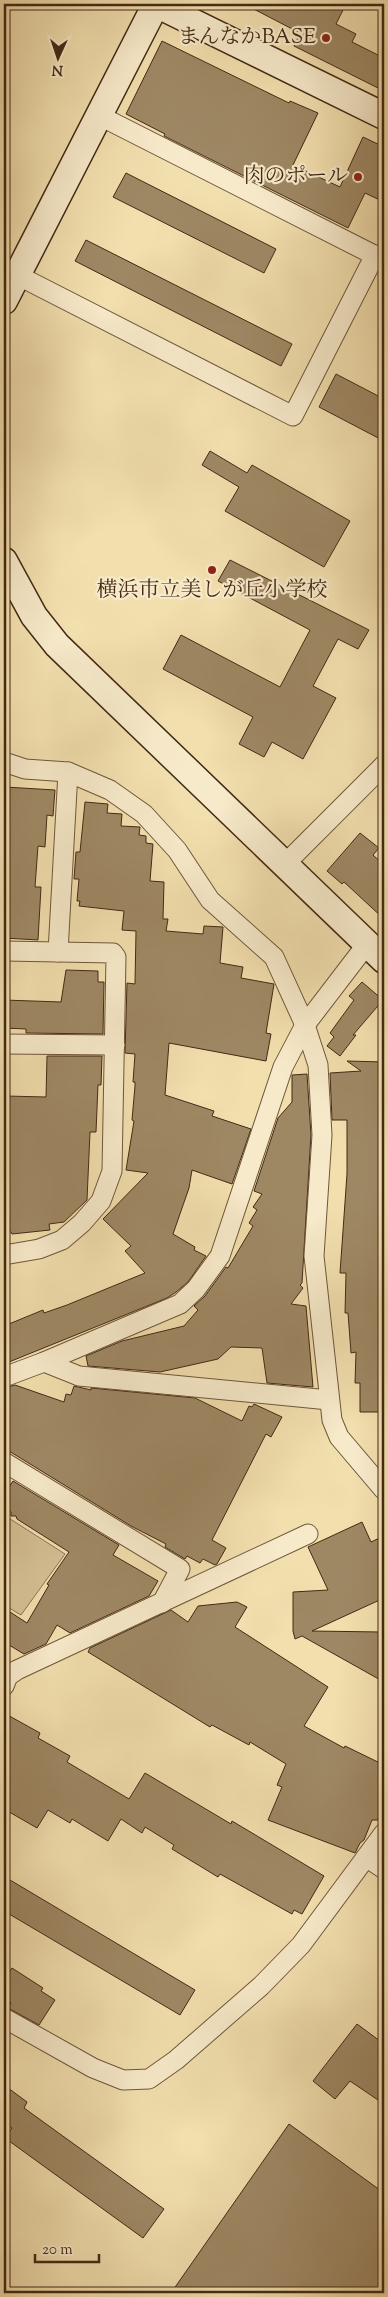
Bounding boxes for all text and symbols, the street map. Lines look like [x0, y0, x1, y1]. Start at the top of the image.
place label: まんなかBASE [177, 23, 316, 53]
north arrow [32, 32, 82, 82]
marker: まんなかBASE [320, 32, 332, 44]
text: N [51, 59, 64, 79]
place label: 肉のポール [243, 162, 348, 192]
marker: 肉のポール [352, 171, 364, 183]
marker: 横浜市立美しが丘小学校 [206, 564, 218, 576]
place label: 横浜市立美しが丘小学校 [97, 576, 328, 606]
scale bar [35, 2232, 99, 2264]
text: 20 m [42, 2240, 73, 2261]

